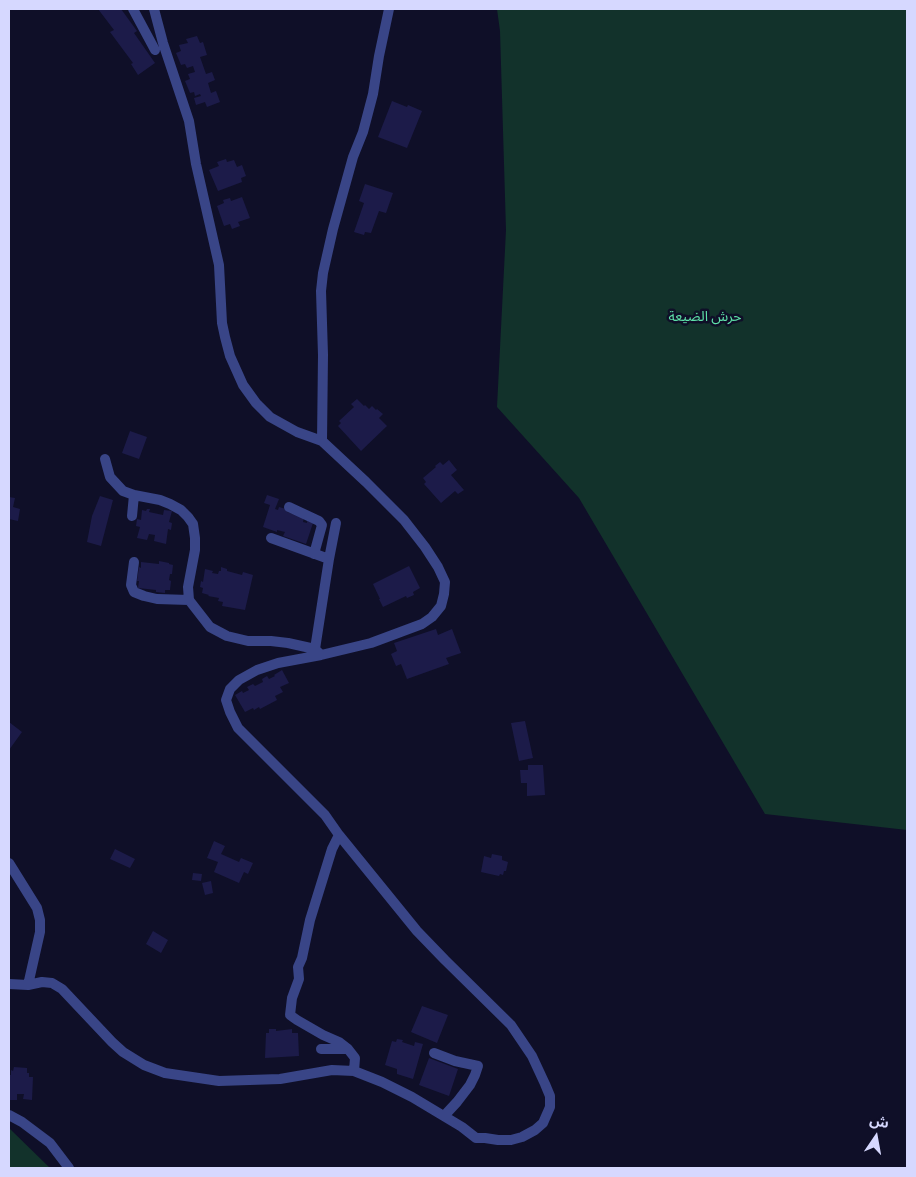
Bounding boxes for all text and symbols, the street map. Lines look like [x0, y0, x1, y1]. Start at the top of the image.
park label: حرش الضيعة [668, 309, 742, 325]
north arrow [851, 1112, 901, 1162]
text: ش [868, 1112, 890, 1132]

